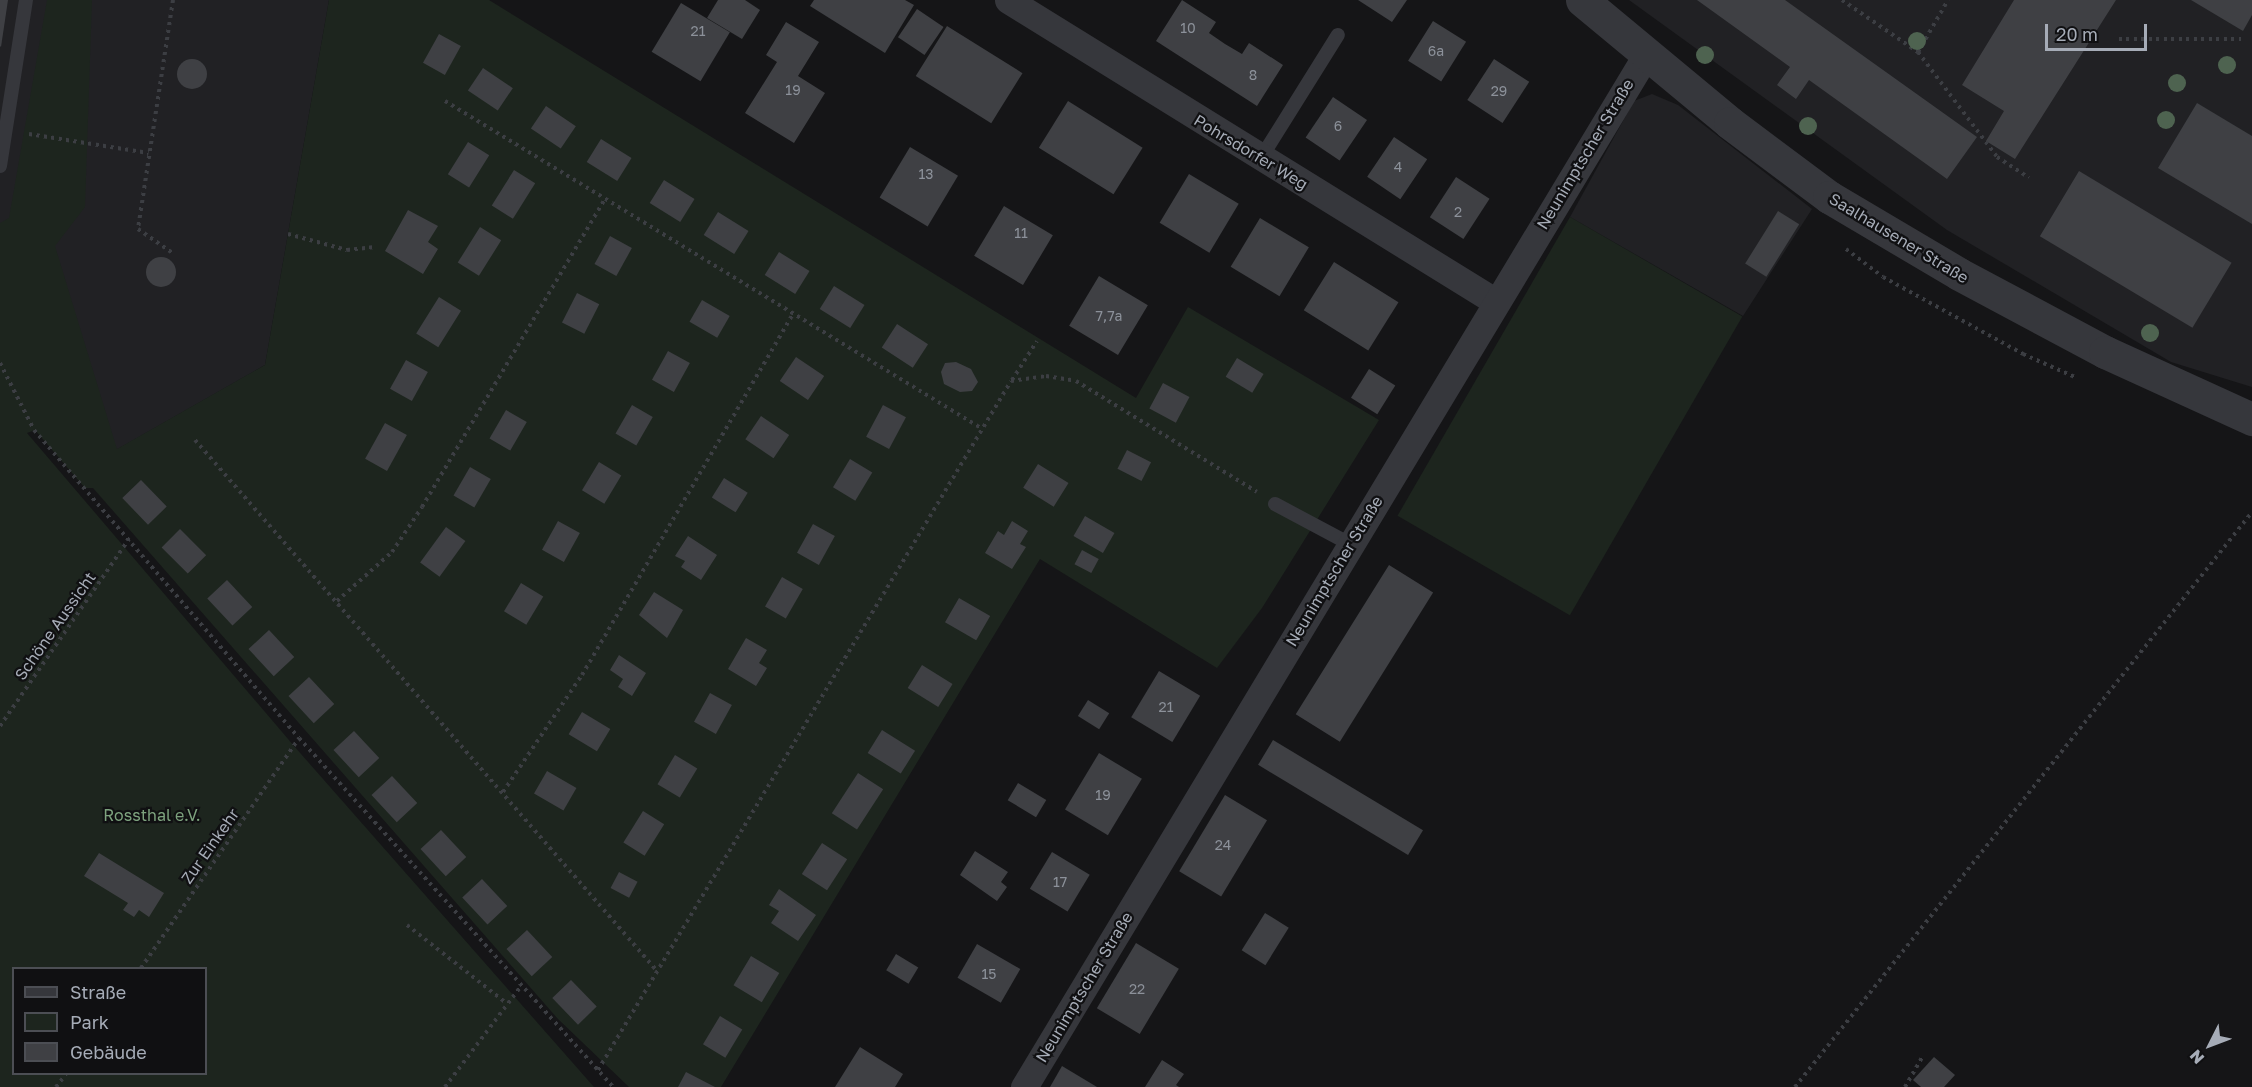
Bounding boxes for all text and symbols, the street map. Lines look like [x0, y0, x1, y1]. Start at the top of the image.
scale bar [2048, 12, 2150, 50]
house number: 10 [1180, 20, 1196, 36]
house number: 21 [691, 23, 705, 39]
text: 20 m [2056, 23, 2098, 45]
house number: 6a [1428, 43, 1444, 59]
house number: 8 [1249, 67, 1257, 83]
street label: Neunimptscher Straße [1532, 75, 1638, 233]
house number: 19 [785, 82, 801, 98]
house number: 29 [1491, 83, 1507, 99]
street label: Pohrsdorfer Weg [1191, 110, 1311, 194]
house number: 6 [1334, 118, 1342, 134]
house number: 4 [1394, 159, 1402, 175]
house number: 13 [919, 166, 933, 182]
street label: Saalhausener Straße [1826, 189, 1972, 287]
house number: 2 [1454, 204, 1462, 220]
house number: 11 [1014, 225, 1028, 241]
house number: 7,7a [1096, 308, 1122, 324]
street label: Neunimptscher Straße [1281, 492, 1387, 650]
street label: Schöne Aussicht [11, 568, 99, 684]
house number: 21 [1159, 699, 1173, 715]
house number: 19 [1095, 787, 1111, 803]
park label: Rossthal e.V. [103, 805, 201, 825]
street label: Zur Einkehr [177, 805, 243, 887]
house number: 24 [1215, 837, 1231, 853]
house number: 17 [1053, 874, 1067, 890]
street label: Neunimptscher Straße [1031, 908, 1137, 1066]
house number: 15 [982, 966, 996, 982]
legend [12, 967, 207, 1075]
text: Straße [70, 981, 126, 1003]
house number: 22 [1129, 981, 1145, 997]
text: Park [70, 1011, 109, 1033]
north arrow [2180, 1015, 2240, 1075]
text: Gebäude [70, 1041, 147, 1063]
text: N [2185, 1046, 2208, 1068]

